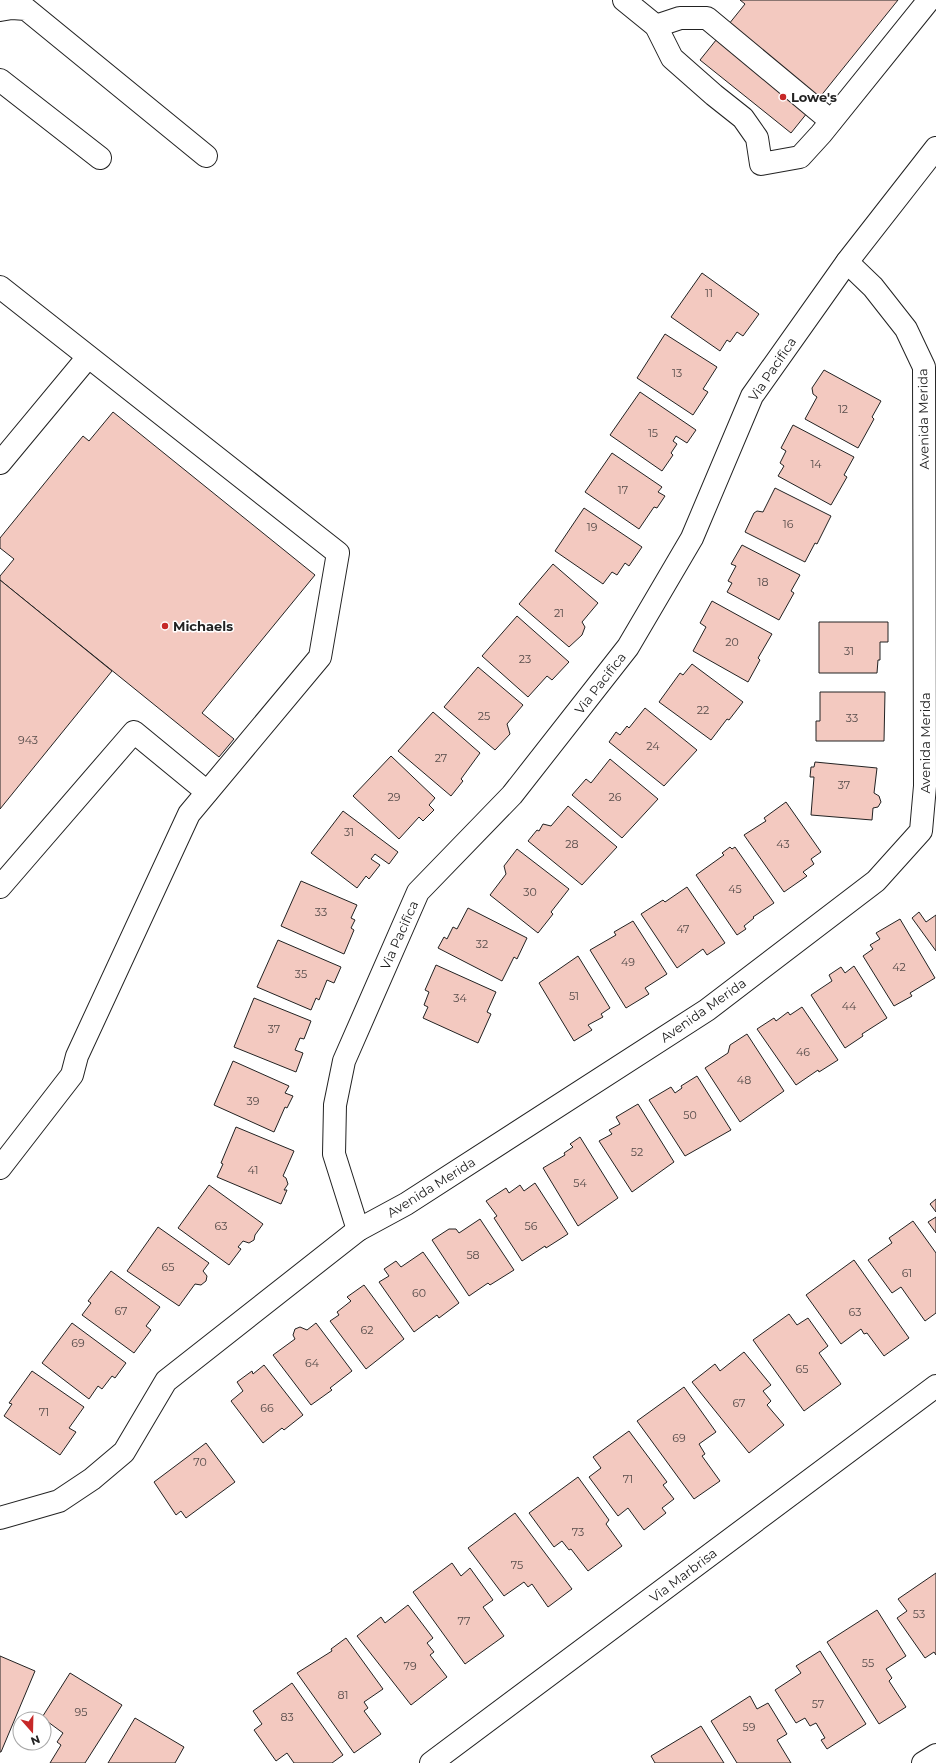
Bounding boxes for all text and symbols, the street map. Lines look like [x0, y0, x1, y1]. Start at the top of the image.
place label: Lowe's [791, 89, 837, 105]
marker: Lowe's [778, 92, 788, 102]
house number: 11 [705, 286, 713, 300]
street label: Via Pacifica [745, 334, 799, 404]
house number: 13 [672, 366, 682, 380]
street label: Avenida Merida [914, 368, 932, 470]
house number: 12 [838, 402, 848, 416]
house number: 15 [648, 426, 658, 440]
house number: 14 [810, 457, 822, 471]
house number: 17 [618, 483, 628, 497]
house number: 16 [783, 517, 794, 531]
house number: 19 [587, 520, 598, 534]
house number: 18 [758, 575, 769, 589]
house number: 21 [554, 606, 564, 620]
place label: Michaels [173, 618, 233, 634]
marker: Michaels [160, 621, 170, 631]
house number: 20 [725, 635, 739, 649]
house number: 31 [844, 644, 854, 658]
street label: Via Pacifica [571, 649, 629, 717]
house number: 23 [519, 652, 531, 666]
street label: Avenida Merida [917, 692, 933, 794]
house number: 22 [697, 703, 709, 717]
house number: 25 [478, 709, 490, 723]
house number: 33 [846, 711, 858, 725]
house number: 943 [18, 733, 38, 747]
house number: 24 [646, 739, 660, 753]
house number: 27 [435, 751, 447, 765]
house number: 37 [838, 778, 850, 792]
house number: 29 [388, 790, 401, 804]
house number: 26 [609, 790, 622, 804]
house number: 31 [344, 825, 354, 839]
house number: 28 [565, 837, 579, 851]
house number: 43 [776, 837, 790, 851]
house number: 45 [728, 882, 742, 896]
house number: 30 [523, 885, 537, 899]
street label: Via Pacifica [377, 898, 421, 972]
house number: 33 [315, 905, 327, 919]
house number: 47 [676, 922, 690, 936]
house number: 32 [476, 937, 488, 951]
house number: 49 [621, 955, 635, 969]
house number: 42 [892, 960, 906, 974]
house number: 35 [295, 967, 307, 981]
street label: Avenida Merida [657, 974, 749, 1046]
house number: 51 [569, 989, 579, 1003]
house number: 34 [453, 991, 467, 1005]
house number: 44 [842, 999, 857, 1013]
house number: 37 [268, 1022, 280, 1036]
house number: 46 [796, 1045, 810, 1059]
house number: 48 [737, 1073, 751, 1087]
house number: 39 [247, 1094, 260, 1108]
house number: 50 [683, 1108, 697, 1122]
house number: 52 [631, 1145, 643, 1159]
street label: Avenida Merida [384, 1153, 478, 1221]
house number: 41 [248, 1163, 258, 1177]
house number: 54 [573, 1176, 587, 1190]
house number: 63 [215, 1219, 227, 1233]
house number: 56 [525, 1219, 538, 1233]
house number: 58 [466, 1248, 480, 1262]
house number: 65 [162, 1260, 174, 1274]
house number: 61 [902, 1266, 912, 1280]
house number: 60 [412, 1286, 426, 1300]
house number: 67 [114, 1304, 128, 1318]
house number: 63 [849, 1305, 861, 1319]
house number: 62 [361, 1323, 373, 1337]
house number: 69 [71, 1336, 85, 1350]
house number: 64 [305, 1356, 320, 1370]
house number: 65 [796, 1362, 808, 1376]
house number: 67 [732, 1396, 746, 1410]
house number: 66 [260, 1401, 274, 1415]
house number: 71 [39, 1405, 49, 1419]
house number: 69 [672, 1431, 686, 1445]
house number: 70 [193, 1455, 207, 1469]
house number: 71 [623, 1472, 633, 1486]
house number: 73 [572, 1525, 584, 1539]
street label: Via Marbrisa [646, 1545, 720, 1605]
house number: 75 [511, 1558, 523, 1572]
house number: 53 [913, 1607, 925, 1621]
house number: 77 [458, 1614, 470, 1628]
house number: 55 [862, 1656, 874, 1670]
house number: 79 [403, 1659, 417, 1673]
house number: 81 [338, 1688, 349, 1702]
house number: 57 [812, 1697, 824, 1711]
house number: 95 [75, 1705, 87, 1719]
house number: 83 [280, 1710, 294, 1724]
north arrow [12, 1711, 52, 1751]
house number: 59 [743, 1720, 756, 1734]
text: N [29, 1732, 42, 1748]

